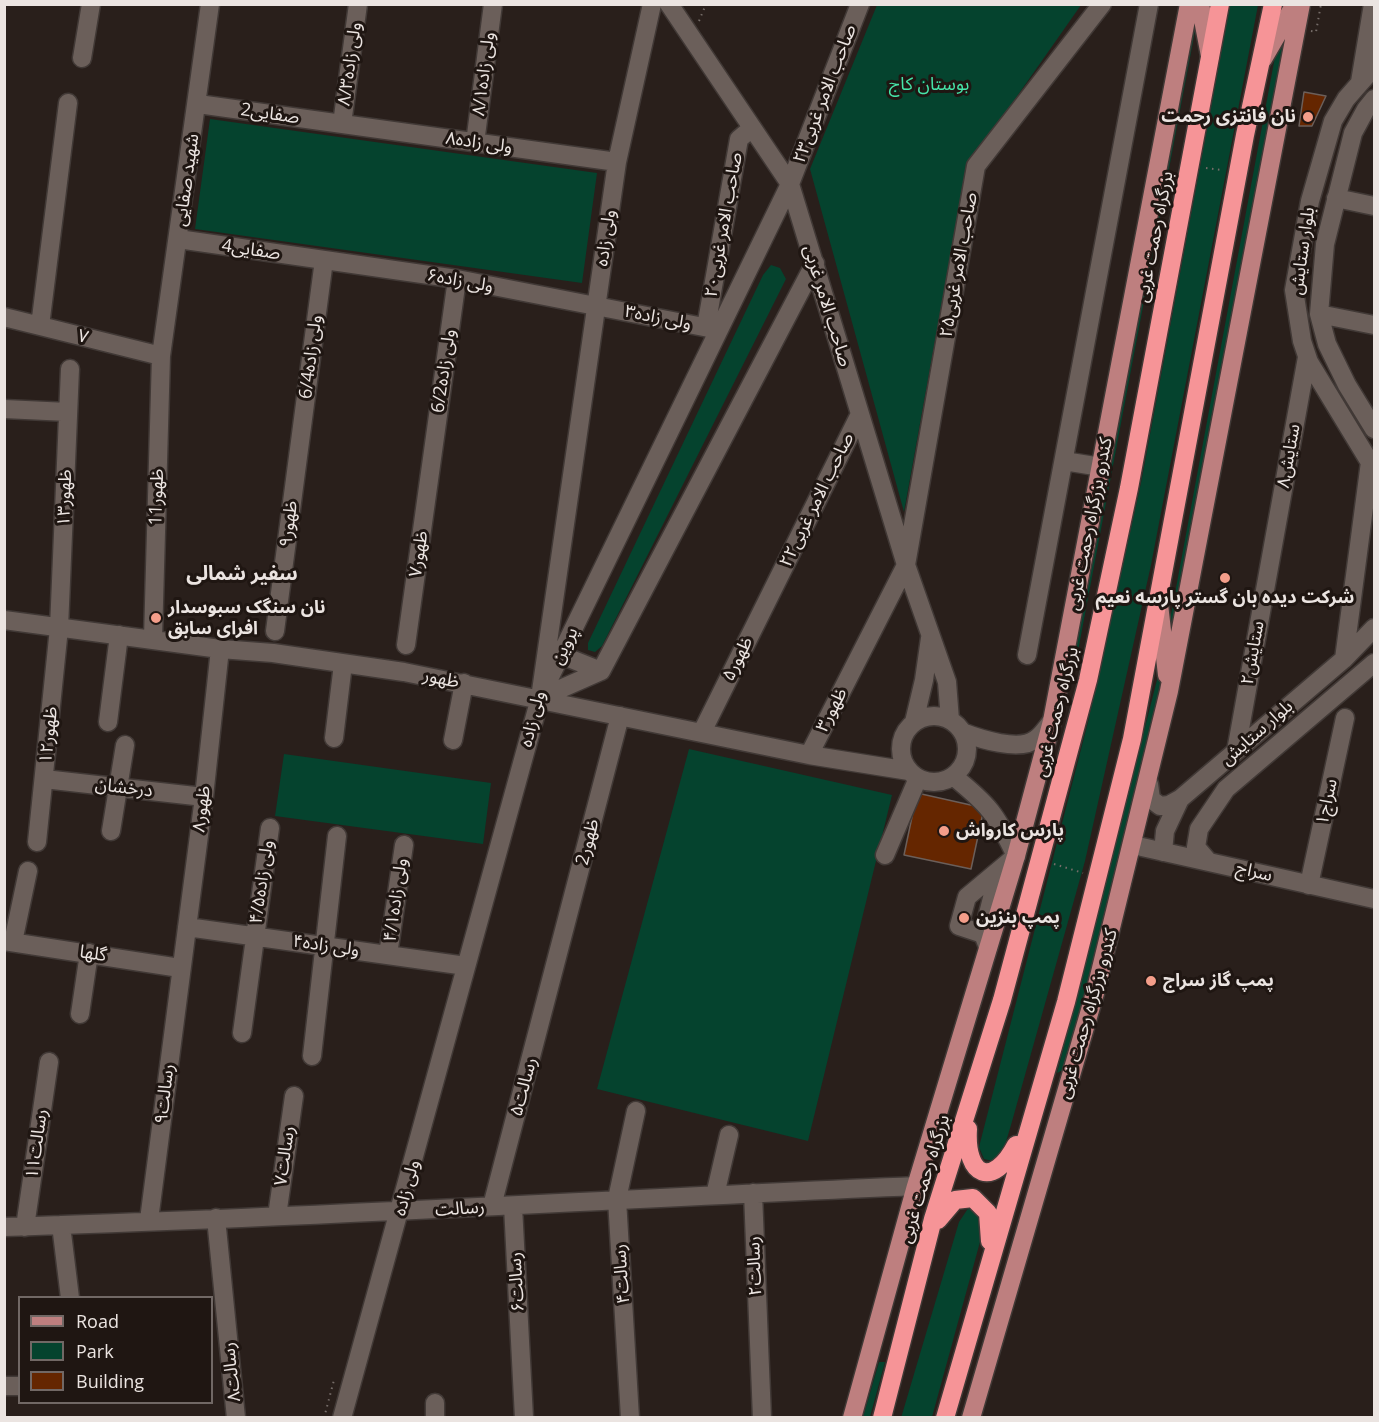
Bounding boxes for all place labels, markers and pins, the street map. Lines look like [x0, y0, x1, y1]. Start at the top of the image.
place label: نان فانتزی رحمت [1161, 106, 1296, 128]
marker: نان فانتزی رحمت [1301, 110, 1315, 124]
marker: شرکت دیده بان گستر پارسه نعیم [1218, 571, 1232, 585]
place label: شرکت دیده بان گستر پارسه نعیم [1096, 587, 1354, 609]
place label: نان سنگک سبوسدار افرای سابق [168, 597, 326, 640]
marker: نان سنگک سبوسدار افرای سابق [149, 611, 163, 625]
place label: پارس کارواش [956, 820, 1064, 842]
marker: پارس کارواش [937, 824, 951, 838]
place label: پمپ بنزین [976, 907, 1060, 929]
marker: پمپ بنزین [957, 911, 971, 925]
place label: پمپ گاز سراج [1163, 970, 1274, 992]
marker: پمپ گاز سراج [1144, 974, 1158, 988]

